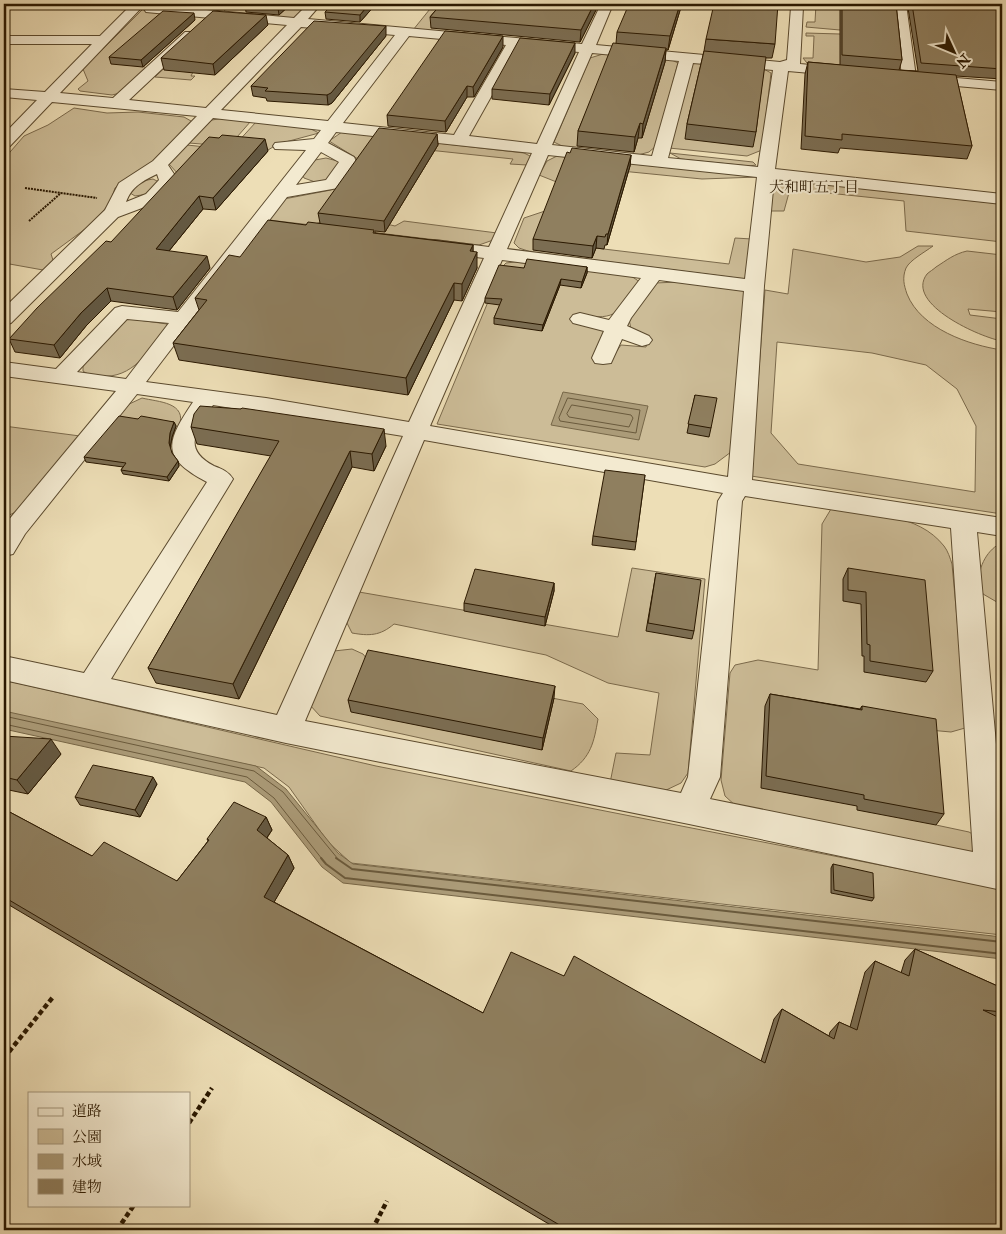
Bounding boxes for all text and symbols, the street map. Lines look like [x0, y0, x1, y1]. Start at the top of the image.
north arrow [928, 28, 978, 78]
text: N [952, 50, 974, 71]
district label: 大和町五丁目 [769, 178, 859, 197]
legend [28, 1092, 190, 1206]
text: 道路 [72, 1102, 102, 1121]
text: 公園 [72, 1128, 102, 1147]
text: 水域 [72, 1152, 102, 1171]
text: 建物 [72, 1178, 102, 1197]

